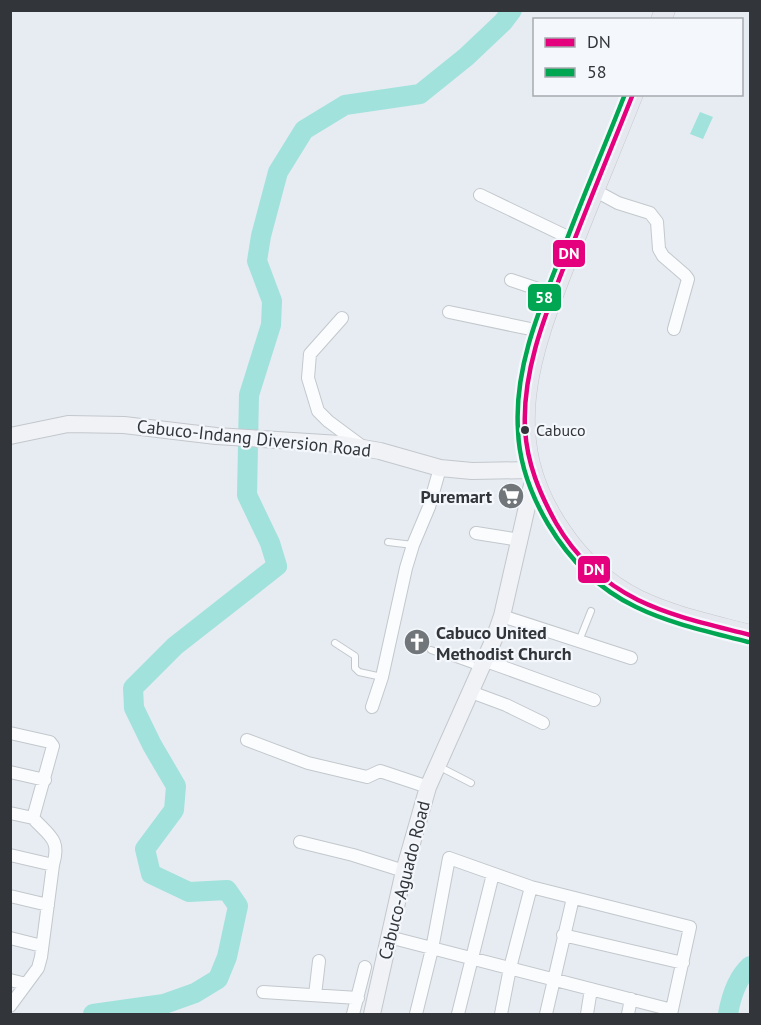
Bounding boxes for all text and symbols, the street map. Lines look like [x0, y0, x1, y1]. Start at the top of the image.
legend [533, 18, 743, 96]
text: DN [587, 30, 611, 53]
text: 58 [587, 60, 607, 83]
line badge: DN [552, 239, 586, 268]
text: DN [559, 243, 579, 263]
line badge: 58 [527, 283, 562, 312]
text: 58 [535, 287, 553, 307]
street label: Cabuco-Indang Diversion Road [136, 414, 372, 462]
place label: Cabuco [536, 420, 586, 440]
marker: Cabuco [519, 424, 531, 436]
supermarket icon: Puremart [496, 481, 526, 511]
place label: Puremart [421, 485, 493, 508]
line badge: DN [577, 555, 611, 584]
text: DN [584, 559, 604, 579]
place label: Cabuco United Methodist Church [436, 621, 572, 665]
church icon: Cabuco United Methodist Church [402, 627, 432, 657]
street label: Cabuco-Aguado Road [373, 798, 435, 962]

